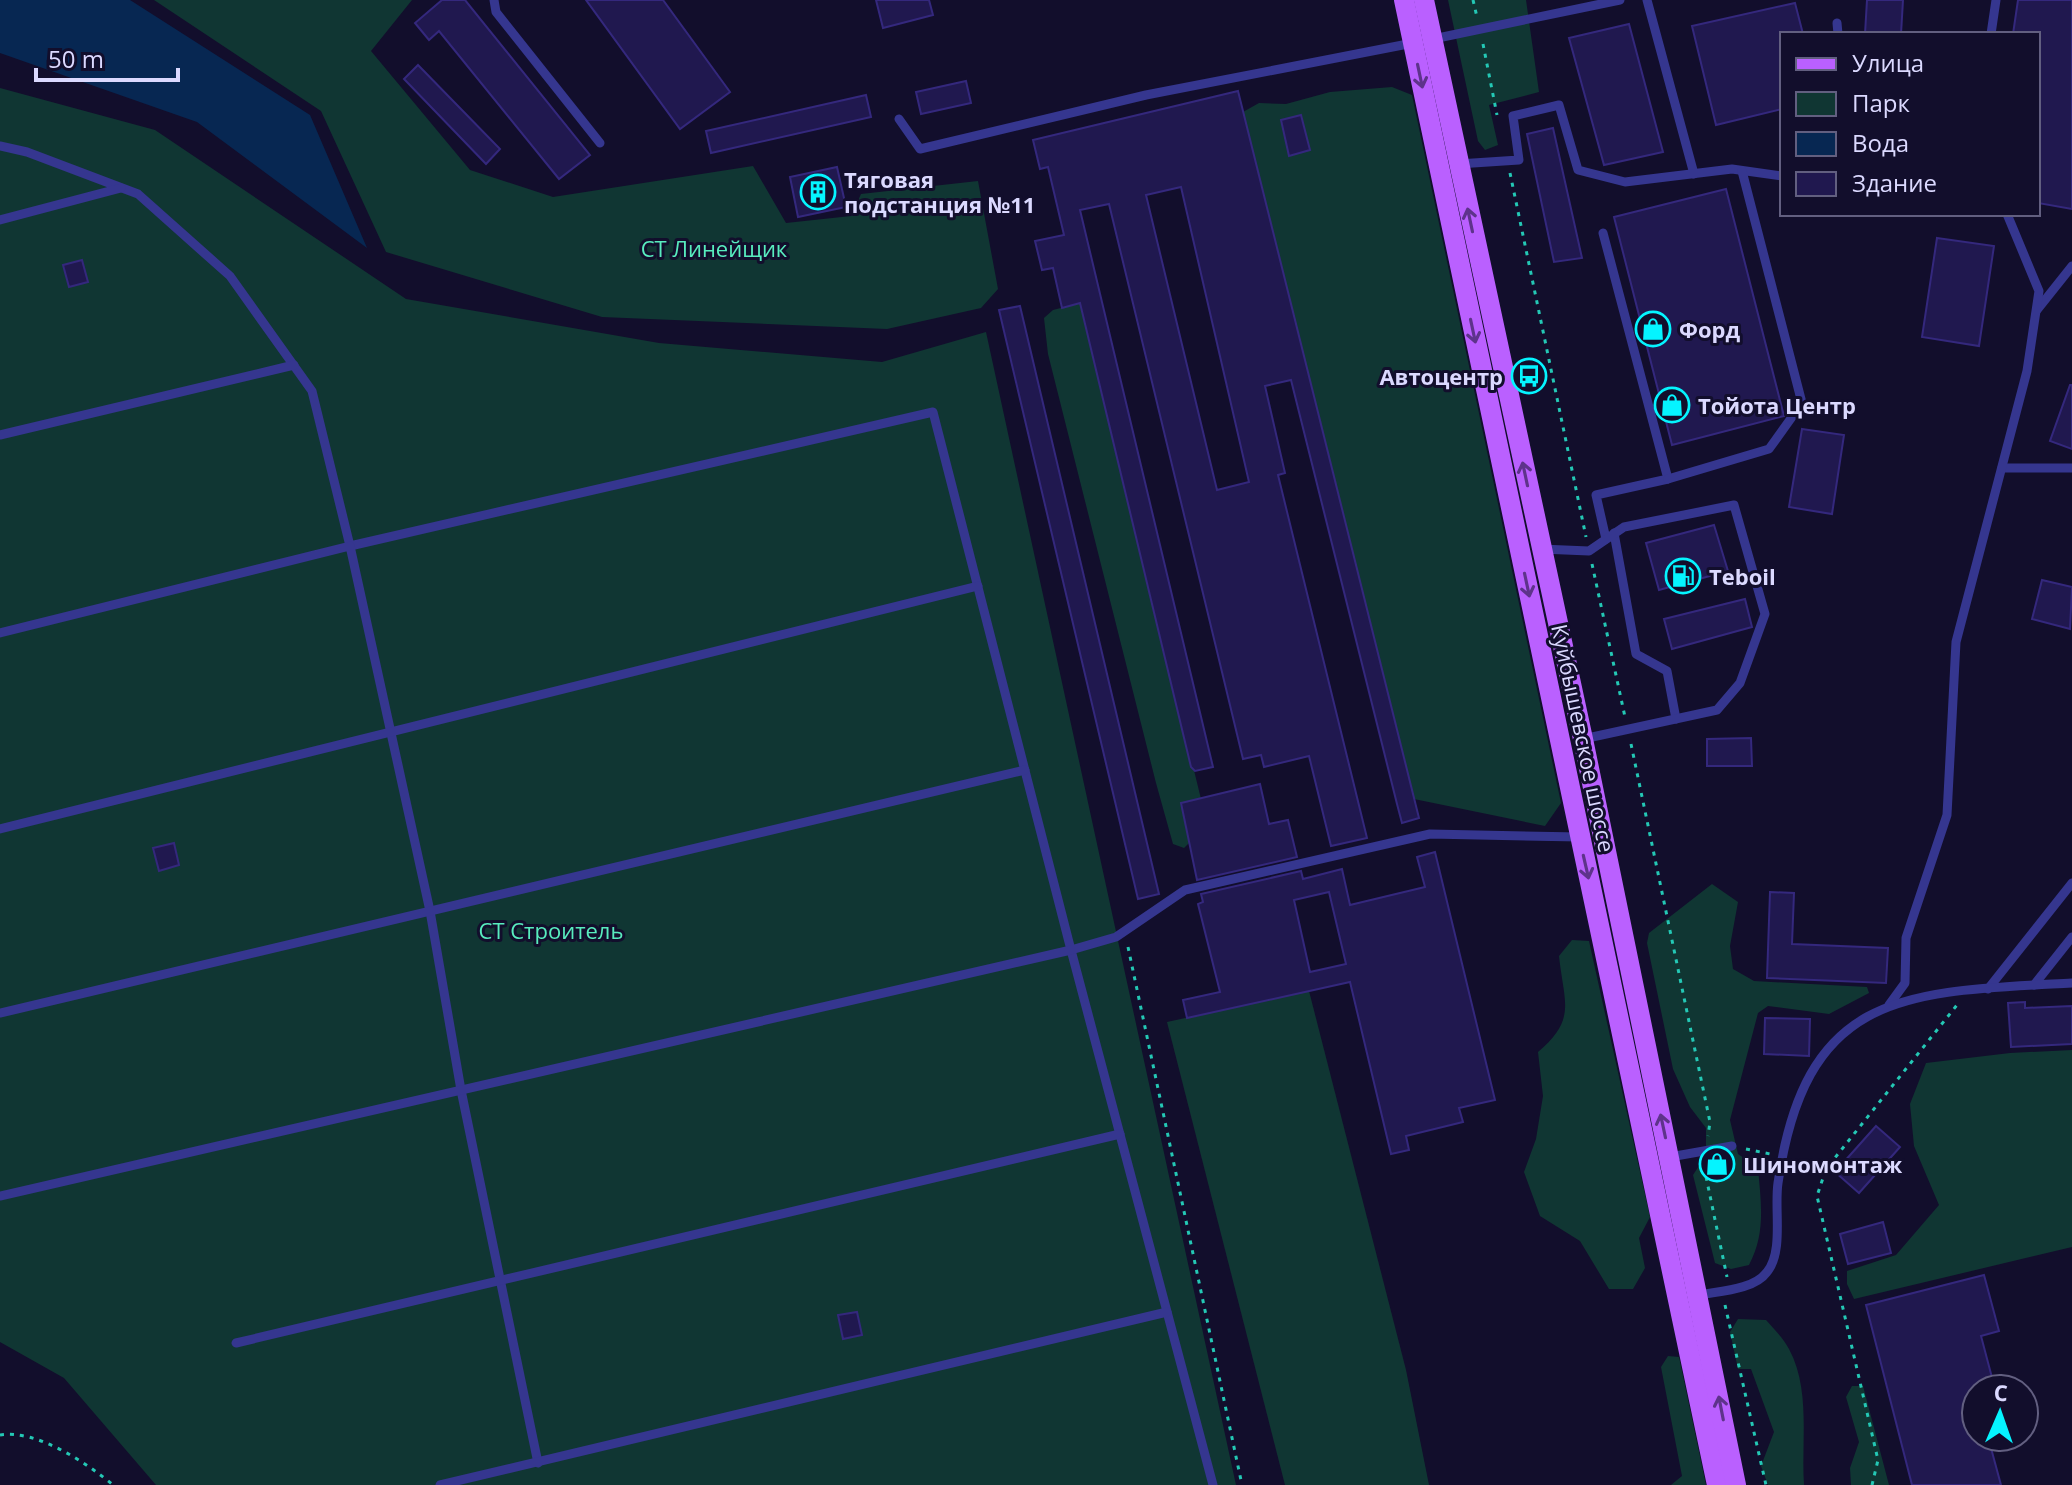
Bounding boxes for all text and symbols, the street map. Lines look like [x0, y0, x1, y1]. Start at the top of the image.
scale bar [36, 32, 178, 82]
legend [1780, 32, 2040, 216]
text: 50 m [48, 42, 104, 75]
text: Улица [1852, 46, 1924, 79]
one-way arrow [1413, 63, 1428, 89]
text: Парк [1852, 86, 1910, 119]
text: Вода [1852, 126, 1909, 159]
place label: Тяговая подстанция №11 [844, 164, 1035, 219]
text: Здание [1852, 166, 1937, 199]
building icon: Тяговая подстанция №11 [799, 173, 837, 211]
one-way arrow [1462, 208, 1477, 233]
park label: СТ Линейщик [641, 233, 788, 263]
shop icon: Форд [1634, 310, 1672, 348]
place label: Форд [1679, 314, 1740, 344]
one-way arrow [1466, 318, 1481, 343]
bus stop icon: Автоцентр [1510, 357, 1548, 395]
place label: Автоцентр [1379, 361, 1503, 391]
shop icon: Тойота Центр [1653, 386, 1691, 424]
place label: Тойота Центр [1698, 390, 1856, 420]
one-way arrow [1517, 462, 1532, 487]
fuel station icon: Teboil [1664, 557, 1702, 595]
place label: Teboil [1709, 561, 1776, 591]
one-way arrow [1520, 572, 1535, 598]
street label: Куйбышевское шоссе [1545, 621, 1623, 855]
one-way arrow [1579, 854, 1594, 879]
park label: СТ Строитель [479, 915, 623, 945]
one-way arrow [1655, 1114, 1670, 1140]
shop icon: Шиномонтаж [1698, 1145, 1736, 1183]
place label: Шиномонтаж [1743, 1149, 1903, 1179]
north arrow [1960, 1373, 2040, 1453]
text: С [1993, 1377, 2008, 1407]
one-way arrow [1713, 1396, 1728, 1422]

